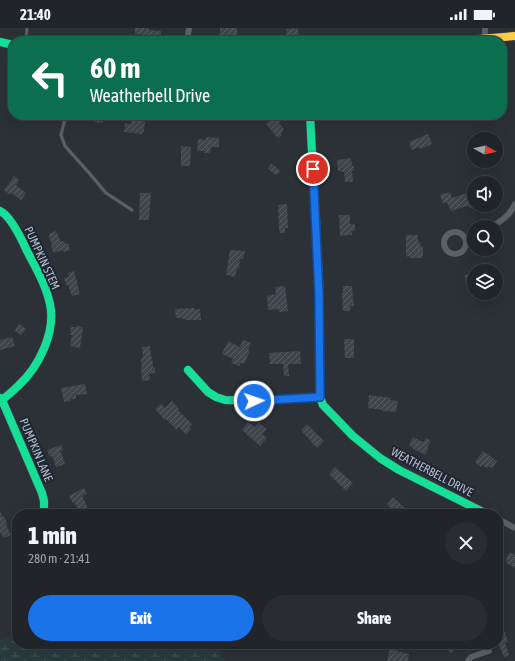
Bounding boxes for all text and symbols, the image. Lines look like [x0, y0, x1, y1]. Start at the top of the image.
text: 21:40 [20, 6, 51, 23]
icon: left [24, 52, 76, 104]
text: 60 m [90, 52, 140, 84]
text: Weatherbell Drive [90, 85, 210, 106]
north arrow [467, 132, 503, 168]
map controls [467, 132, 503, 300]
pin [296, 152, 330, 186]
icon: arrive [302, 158, 324, 180]
button: sound [467, 176, 503, 212]
button: search [467, 220, 503, 256]
street label: PUMPKIN STEM [21, 224, 63, 292]
button: layers [467, 264, 503, 300]
position arrow [233, 380, 275, 422]
street label: PUMPKIN LANE [16, 416, 56, 484]
street label: WEATHERBELL DRIVE [389, 444, 475, 500]
text: 1 min [28, 522, 77, 549]
button: close [445, 522, 487, 564]
text: 280 m · 21:41 [28, 551, 91, 566]
button: Exit [28, 595, 254, 641]
button: Share [262, 595, 487, 641]

